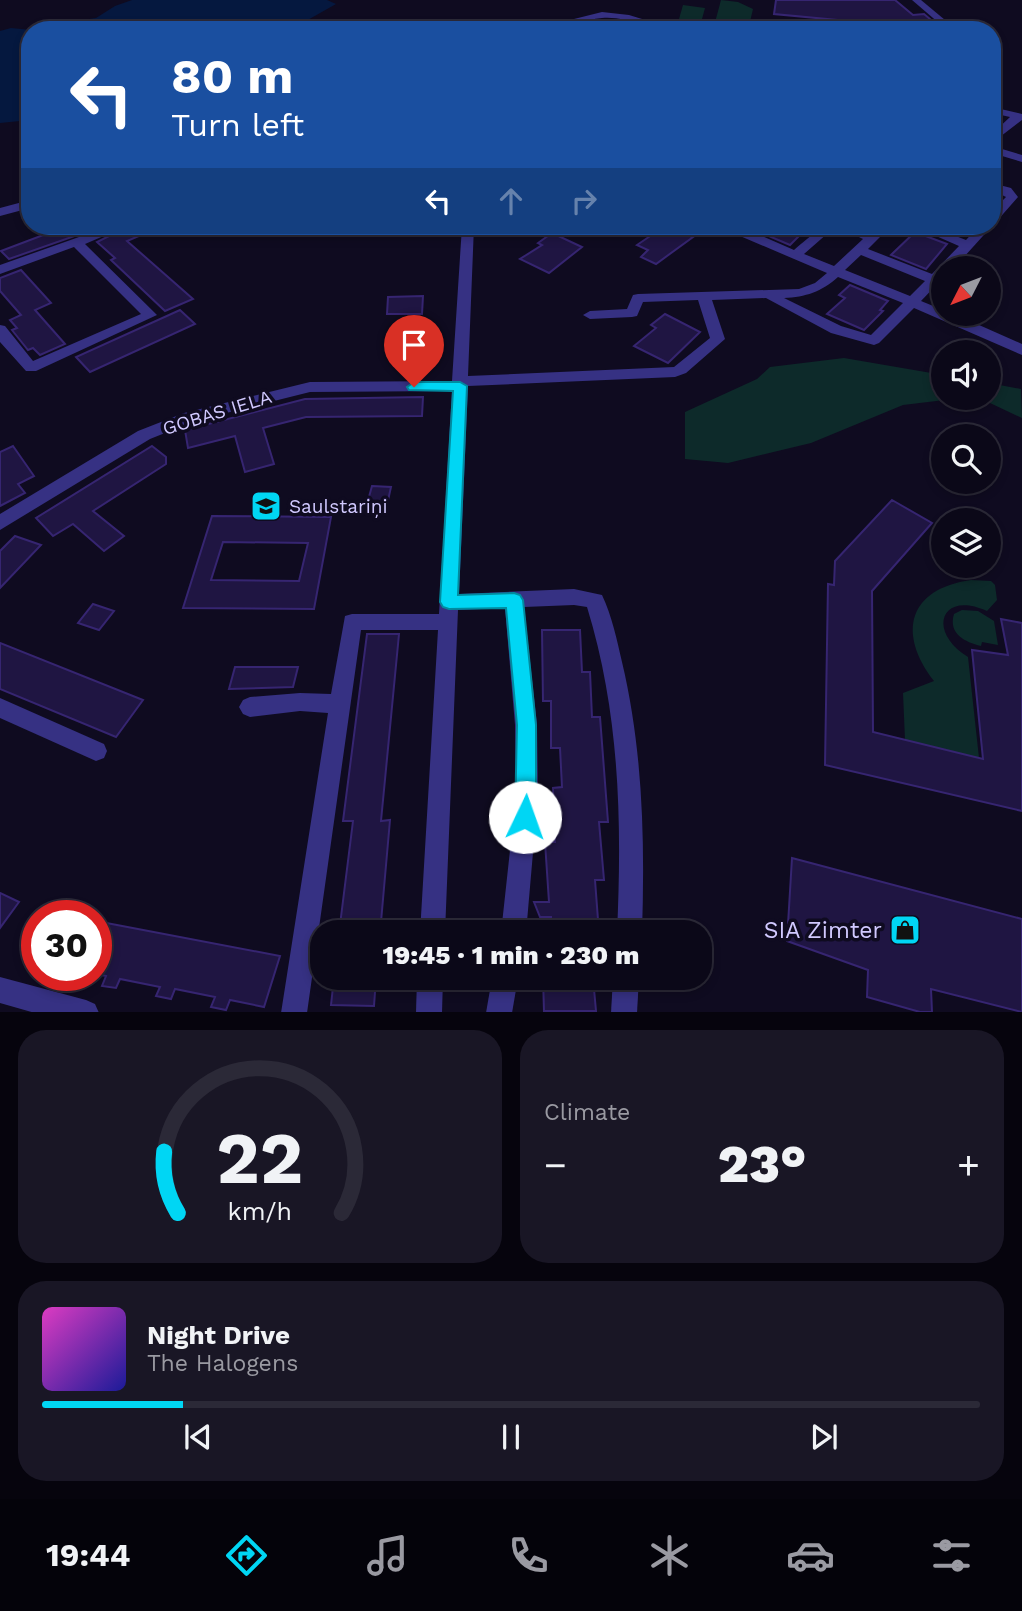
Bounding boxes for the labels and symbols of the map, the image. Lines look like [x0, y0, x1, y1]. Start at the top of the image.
north arrow [931, 256, 1001, 326]
pin [384, 315, 444, 387]
street label: GOBAS IELA [160, 385, 275, 440]
school or university icon: Saulstariņi [249, 489, 283, 523]
place label: Saulstariņi [289, 495, 388, 518]
position arrow [488, 780, 562, 854]
speed limit sign: 30 [21, 900, 112, 991]
shop icon: SIA Zimter [888, 913, 922, 947]
place label: SIA Zimter [764, 917, 882, 944]

